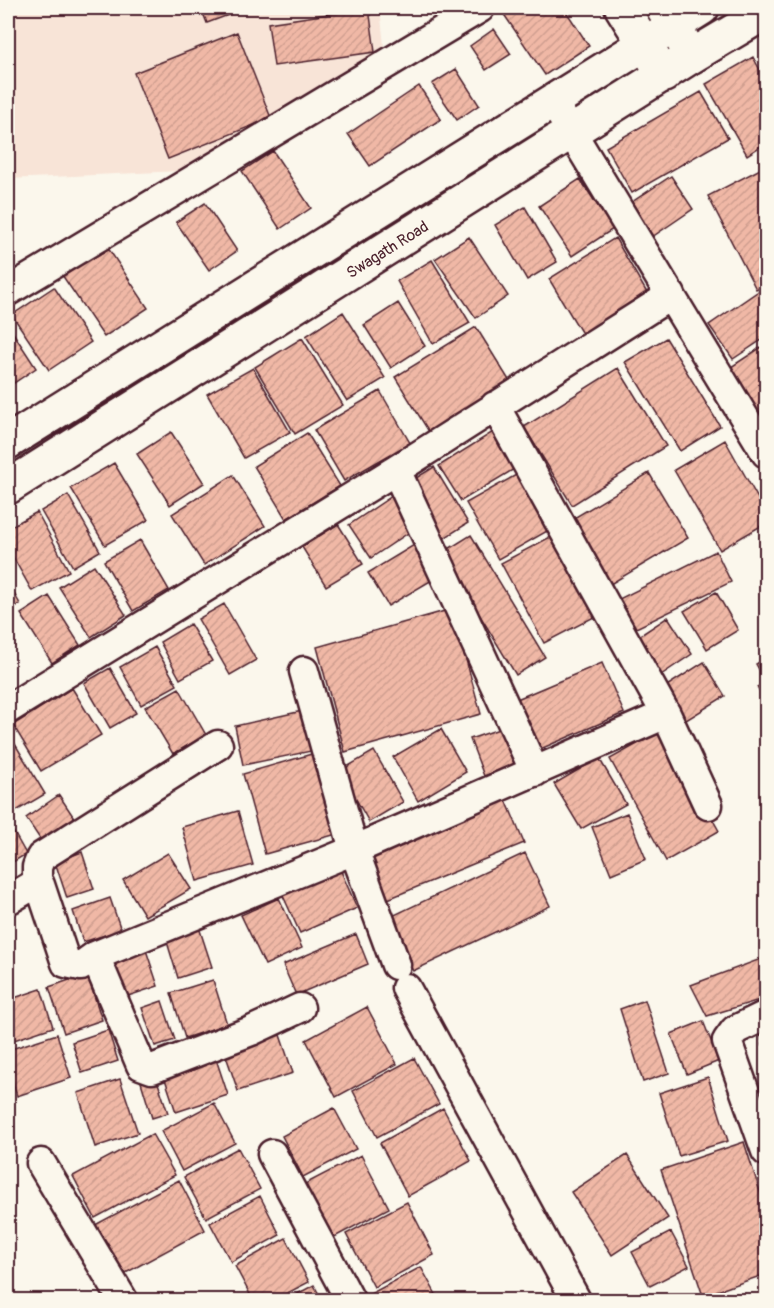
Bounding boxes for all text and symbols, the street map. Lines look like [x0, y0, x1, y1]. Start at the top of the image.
street label: Swagath Road [343, 217, 432, 283]

